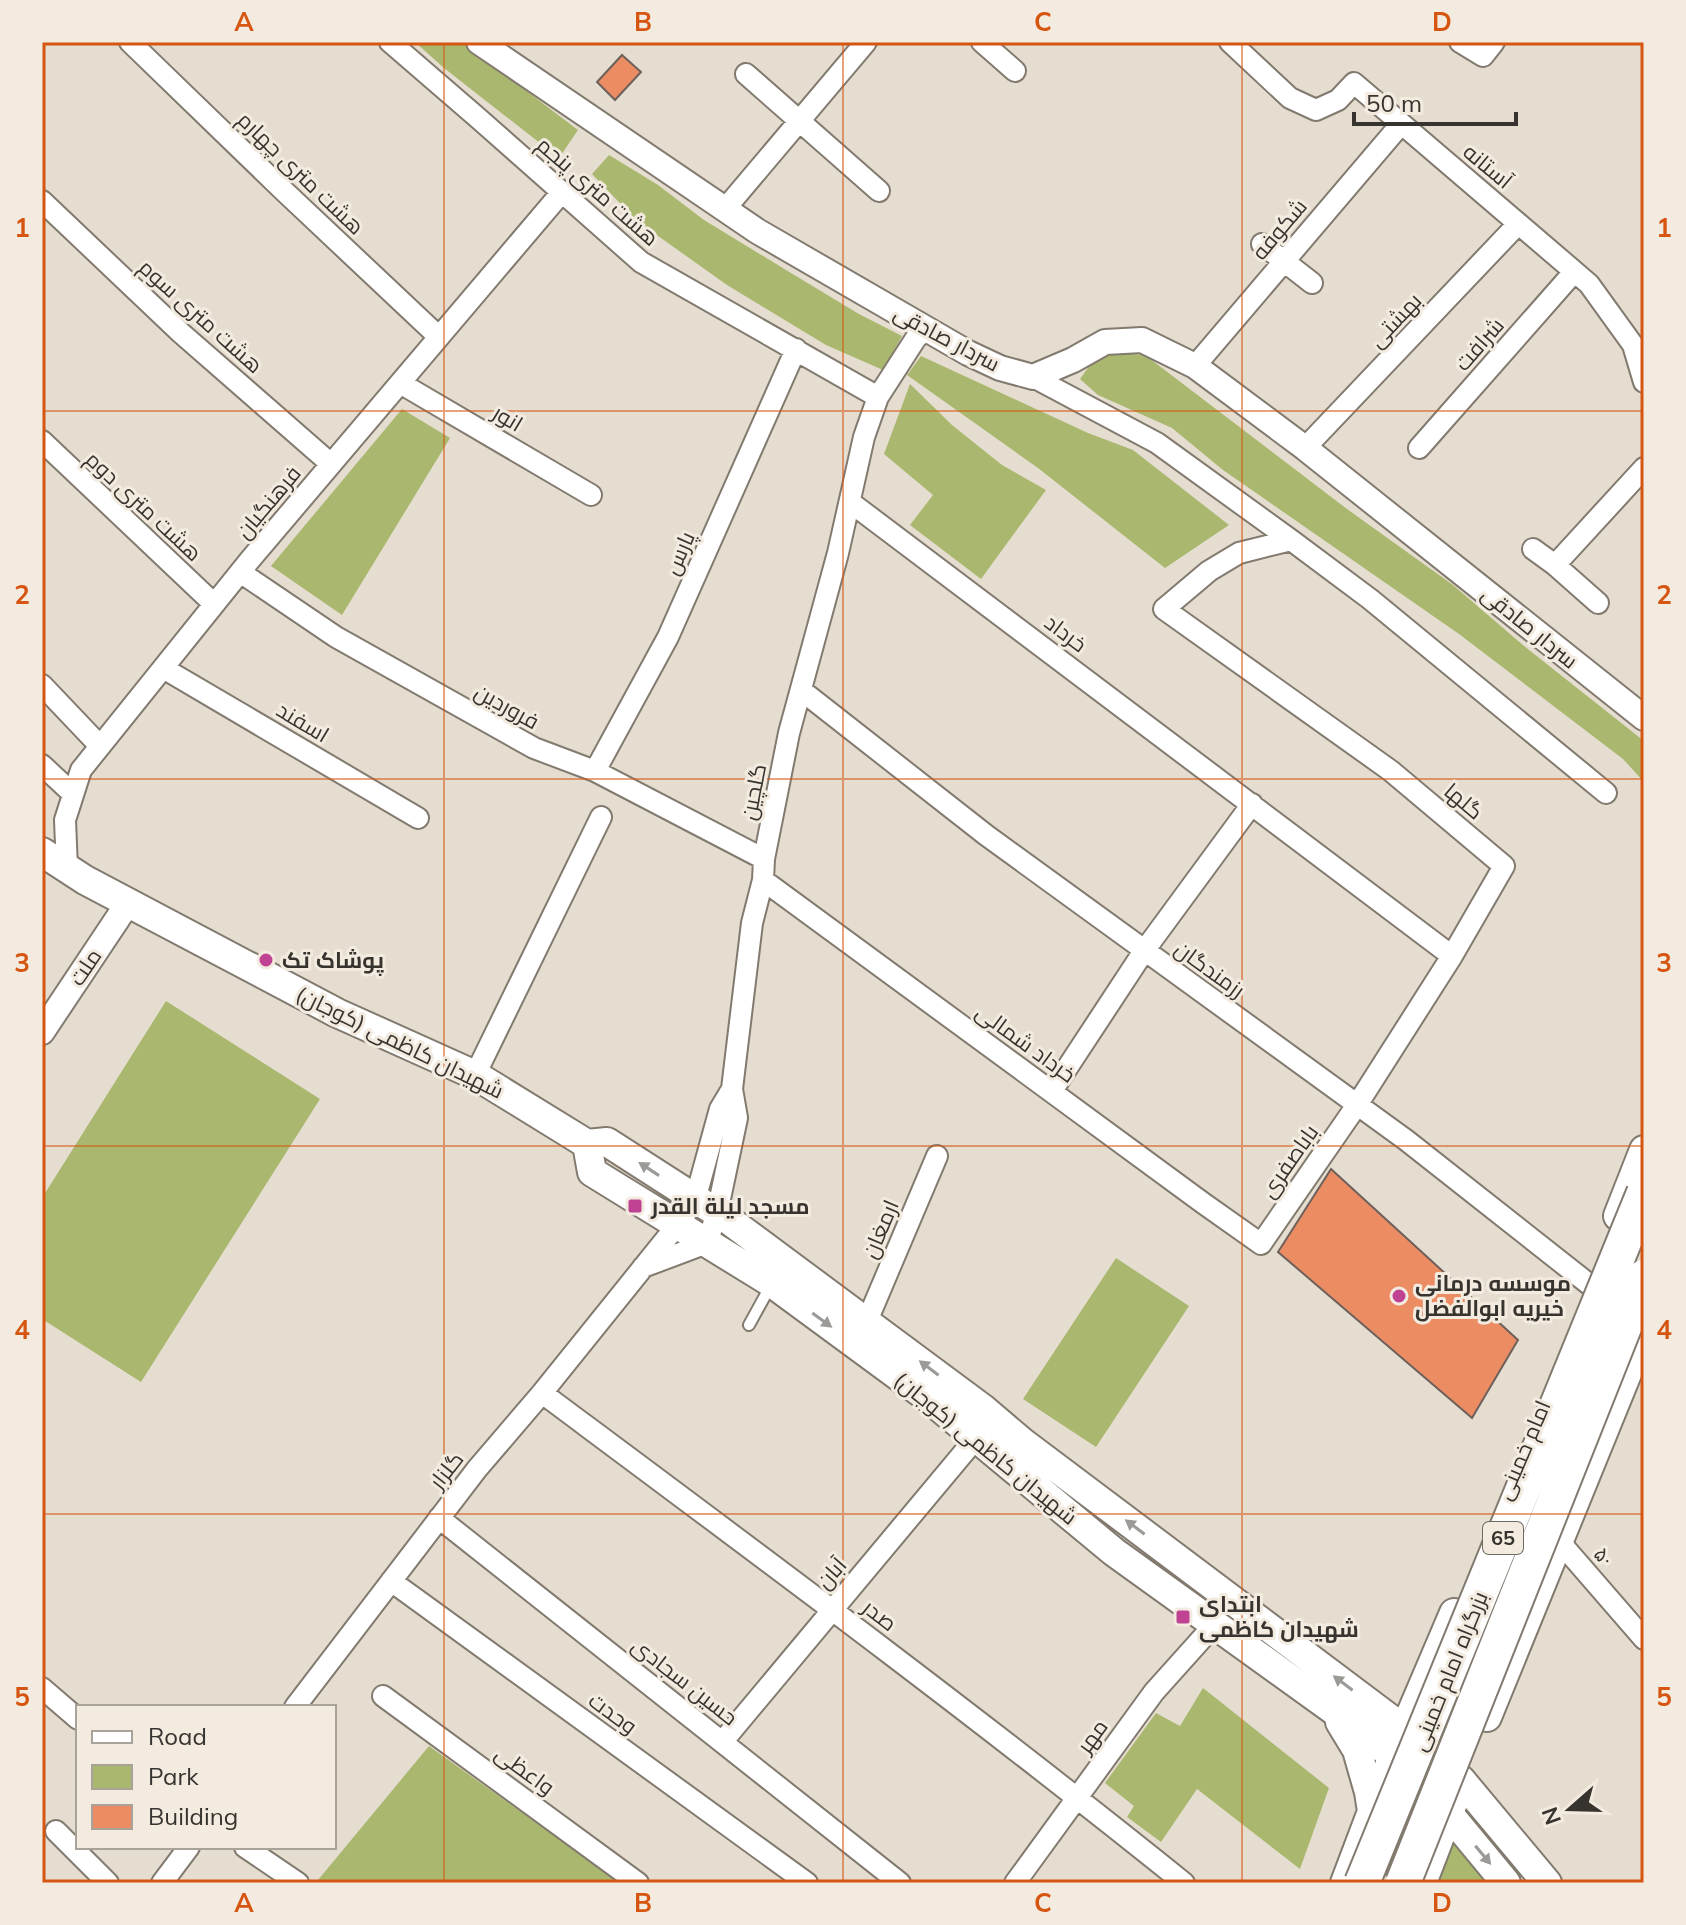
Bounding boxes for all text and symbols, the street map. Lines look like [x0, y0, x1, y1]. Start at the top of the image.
text: A [234, 5, 254, 38]
text: B [634, 5, 652, 38]
text: C [1034, 5, 1052, 38]
text: D [1432, 5, 1452, 38]
scale bar [1354, 76, 1516, 126]
text: 50 m [1366, 88, 1422, 118]
street label: هشت متری چهارم [230, 105, 370, 242]
street label: هشت متری پنجم [530, 130, 665, 253]
street label: آستانه [1458, 137, 1518, 195]
street label: شکوفه [1245, 193, 1313, 265]
text: 1 [14, 211, 30, 244]
text: 1 [1656, 211, 1672, 244]
street label: هشت متری سوم [132, 253, 269, 381]
street label: بهشتی [1363, 287, 1427, 353]
street label: سردار صادقی [889, 298, 1005, 378]
street label: شرافت [1448, 312, 1510, 376]
street label: انور [486, 397, 528, 438]
street label: هشت متری دوم [79, 445, 208, 569]
street label: فرهنگیان [229, 460, 307, 544]
street label: پارس [657, 527, 702, 580]
text: 2 [14, 578, 30, 611]
text: 2 [1656, 578, 1672, 611]
street label: سردار صادقی [1476, 580, 1584, 674]
street label: خرداد [1039, 608, 1093, 658]
street label: فروردین [470, 677, 544, 735]
street label: اسفند [272, 695, 334, 749]
street label: گلچین [734, 761, 773, 823]
street label: گلها [1439, 777, 1489, 825]
street label: رزمندگان [1169, 934, 1251, 1004]
street label: ملت [63, 943, 107, 991]
text: 3 [14, 946, 30, 979]
place label: پوشاک تک [282, 946, 384, 976]
text: 3 [1656, 946, 1672, 979]
marker: پوشاک تک [257, 951, 275, 969]
street label: شهیدان کاظمی (کوجان) [292, 980, 508, 1104]
street label: خرداد شمالی [971, 997, 1081, 1089]
street label: باباصفری [1254, 1119, 1324, 1203]
one-way arrow [638, 1163, 660, 1177]
place label: مسجد لیلة القدر [650, 1192, 809, 1220]
street label: ارمغان [855, 1195, 905, 1263]
marker: مسجد لیلة القدر [626, 1197, 644, 1215]
place label: موسسه درمانی خیریه ابوالفضل [1415, 1269, 1571, 1322]
marker: موسسه درمانی خیریه ابوالفضل [1390, 1287, 1408, 1305]
one-way arrow [811, 1311, 832, 1327]
text: 4 [14, 1313, 30, 1346]
text: 4 [1656, 1313, 1672, 1346]
one-way arrow [918, 1360, 940, 1376]
street label: شهیدان کاظمی (کوجان) [889, 1365, 1083, 1531]
street label: امام خمینی [1490, 1396, 1558, 1505]
street label: گلزار [421, 1446, 469, 1496]
one-way arrow [1125, 1520, 1145, 1536]
road number: 65 [1483, 1522, 1523, 1554]
street label: ۵۰ [1588, 1540, 1620, 1572]
street label: آبان [810, 1551, 852, 1595]
street label: بزرگراه امام خمینی [1404, 1587, 1496, 1756]
place label: ابتدای شهیدان کاظمی [1199, 1590, 1359, 1643]
street label: صدر [856, 1592, 903, 1637]
marker: ابتدای شهیدان کاظمی [1174, 1608, 1192, 1626]
street label: حسین سجادی [626, 1631, 744, 1731]
one-way arrow [1332, 1676, 1353, 1692]
text: 5 [14, 1680, 30, 1713]
text: 5 [1656, 1680, 1672, 1713]
street label: وحدت [583, 1686, 643, 1740]
legend [76, 1705, 336, 1849]
street label: مهر [1069, 1714, 1114, 1760]
text: Road [148, 1721, 207, 1751]
street label: واعظی [490, 1739, 560, 1801]
text: Park [148, 1761, 199, 1791]
north arrow [1530, 1769, 1610, 1849]
text: Building [148, 1801, 238, 1831]
text: N [1535, 1803, 1567, 1828]
one-way arrow [1474, 1845, 1491, 1865]
text: A [234, 1886, 254, 1919]
text: B [634, 1886, 652, 1919]
text: C [1034, 1886, 1052, 1919]
text: D [1432, 1886, 1452, 1919]

